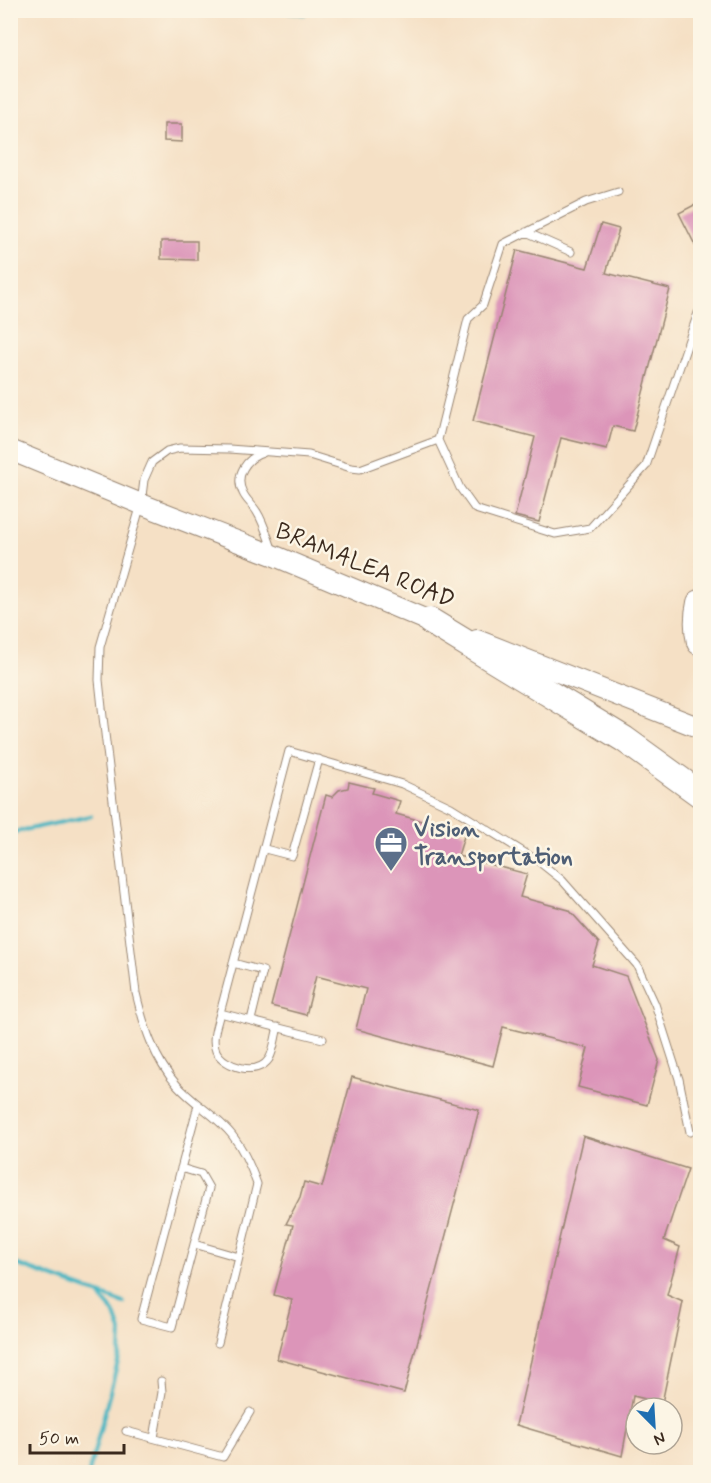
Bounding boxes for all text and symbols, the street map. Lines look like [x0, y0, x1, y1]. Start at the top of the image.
street label: BRAMALEA ROAD [271, 516, 459, 616]
place label: Vision Transportation [414, 814, 573, 873]
office icon: Vision Transportation [373, 825, 409, 872]
north arrow [624, 1396, 684, 1456]
scale bar [30, 1417, 124, 1455]
text: 50 m [39, 1427, 79, 1451]
text: N [650, 1427, 669, 1450]

